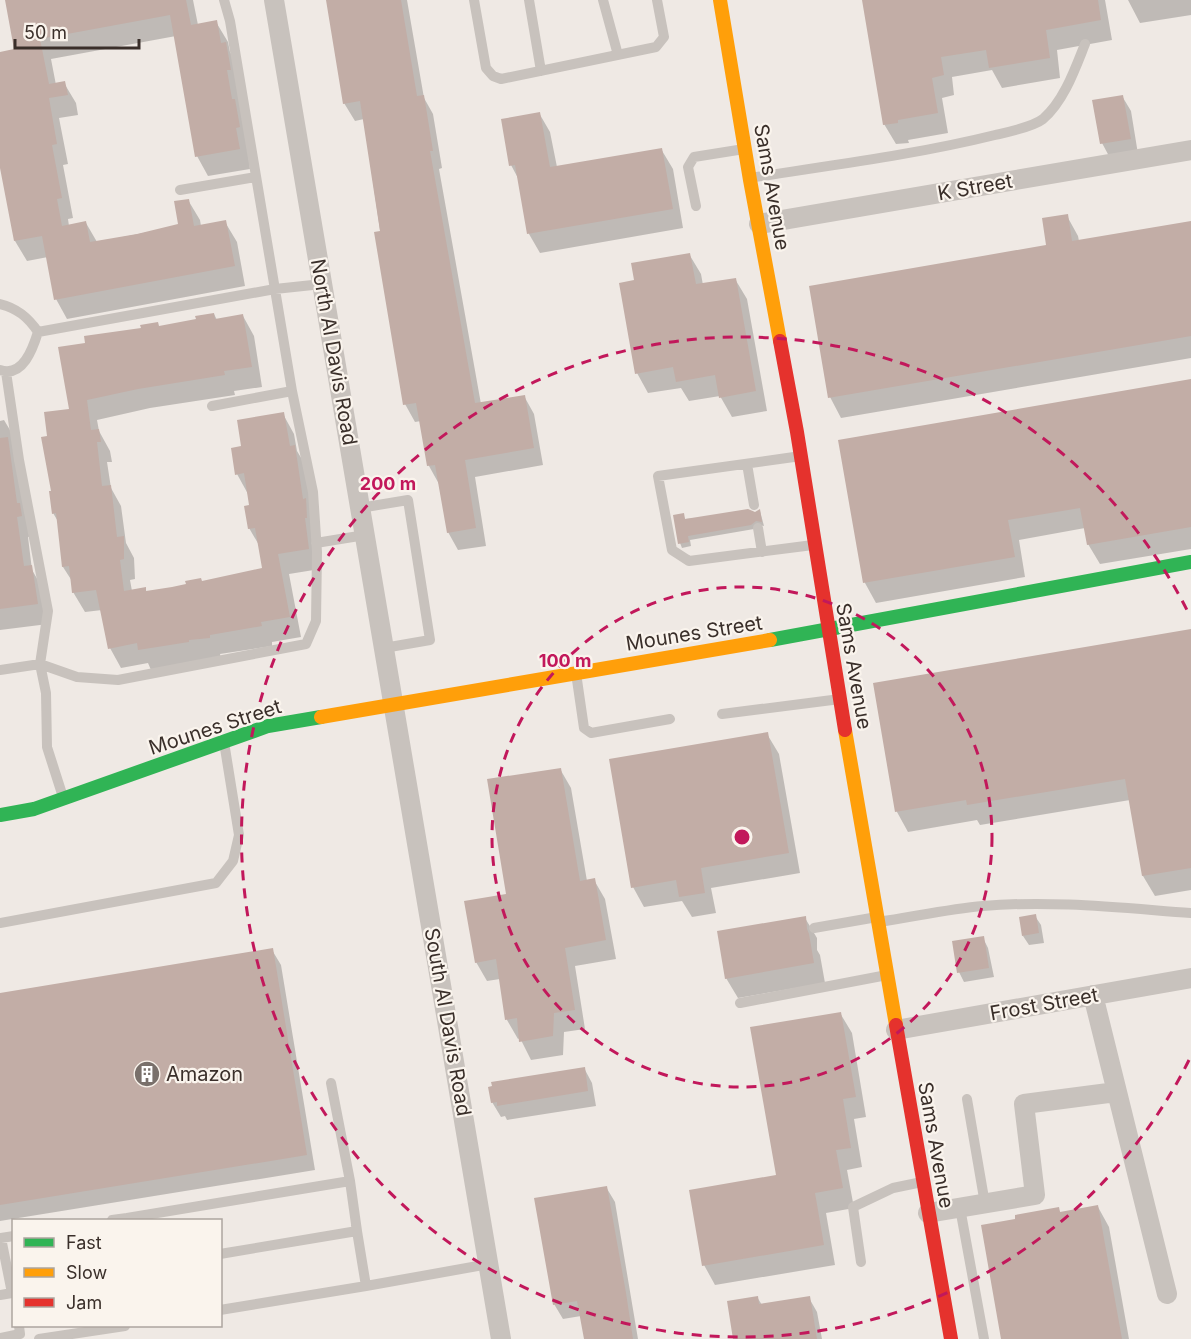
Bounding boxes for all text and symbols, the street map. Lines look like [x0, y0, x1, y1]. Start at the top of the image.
scale bar [15, 12, 140, 50]
text: 50 m [24, 22, 67, 43]
street label: Sams Avenue [749, 122, 795, 252]
street label: K Street [936, 169, 1015, 205]
street label: North Al Davis Road [306, 257, 362, 447]
text: 200 m [360, 473, 416, 494]
street label: Sams Avenue [831, 601, 877, 731]
street label: Mounes Street [624, 610, 764, 656]
text: 100 m [539, 650, 591, 671]
street label: Mounes Street [146, 694, 285, 760]
centre of rings [732, 827, 752, 847]
street label: South Al Davis Road [420, 926, 476, 1118]
street label: Frost Street [988, 983, 1100, 1025]
building icon: Amazon [132, 1059, 162, 1089]
place label: Amazon [166, 1062, 243, 1086]
street label: Sams Avenue [913, 1080, 959, 1210]
legend [12, 1219, 222, 1327]
text: Fast [66, 1232, 102, 1253]
text: Slow [66, 1262, 107, 1283]
text: Jam [66, 1292, 102, 1313]

